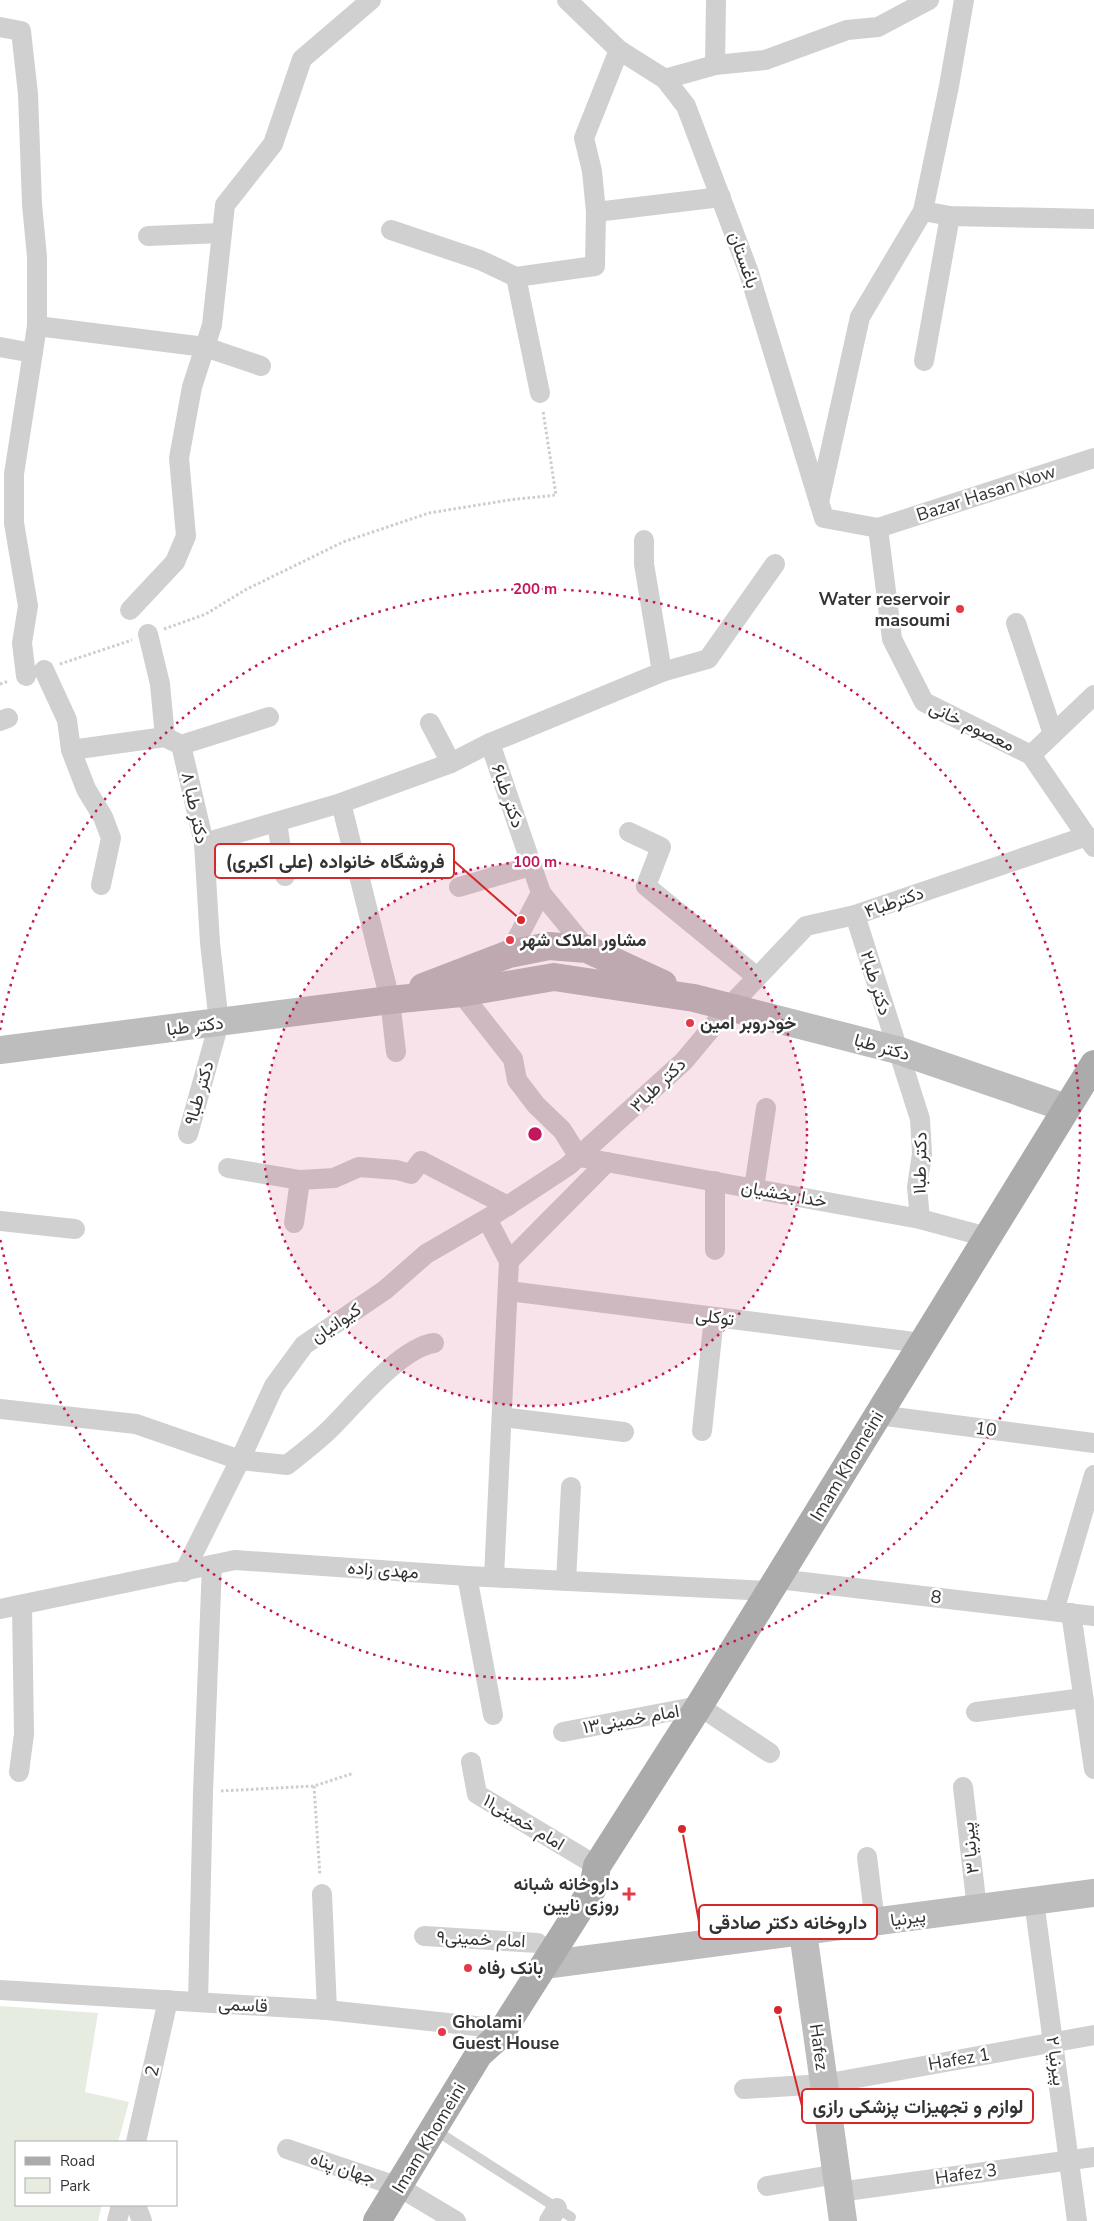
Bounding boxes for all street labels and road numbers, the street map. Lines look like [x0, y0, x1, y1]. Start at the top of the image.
street label: باغستان [723, 228, 765, 292]
street label: Bazar Hasan Now [913, 459, 1059, 527]
street label: معصوم خانی [925, 695, 1019, 757]
street label: دکتر طبا۶ [486, 761, 530, 831]
street label: دکتر طبا ۸ [176, 770, 214, 846]
street label: دکترطبا۴ [861, 881, 927, 923]
street label: دکتر طبا۲ [855, 948, 897, 1018]
street label: دکتر طبا [165, 1011, 225, 1041]
street label: دکتر طبا [851, 1028, 913, 1066]
street label: دکتر طبا۳ [625, 1052, 691, 1118]
street label: دکتر طبا۹ [178, 1058, 220, 1128]
street label: دکتر طبا۱ [907, 1132, 933, 1194]
street label: خدا بخشیان [739, 1175, 829, 1213]
street label: کیوانیان [306, 1297, 366, 1349]
street label: توکلی [694, 1303, 736, 1331]
street label: Imam Khomeini [805, 1406, 889, 1526]
street label: 10 [974, 1416, 998, 1442]
street label: مهدی زاده [346, 1556, 420, 1584]
street label: 8 [929, 1584, 943, 1610]
street label: امام خمینی۱۳ [581, 1699, 681, 1739]
street label: امام خمینی۱۱ [479, 1788, 569, 1856]
street label: پیرنیا ۳ [955, 1821, 985, 1875]
street label: پیرنیا [889, 1904, 927, 1932]
street label: امام خمینی۹ [436, 1925, 526, 1953]
street label: قاسمی [218, 1992, 268, 2018]
street label: Hafez [804, 2022, 834, 2072]
street label: پیرنیا ۲ [1041, 2035, 1071, 2087]
street label: Hafez 1 [926, 2042, 992, 2076]
street label: 2 [139, 2063, 165, 2079]
street label: Imam Khomeini [387, 2078, 471, 2198]
street label: جهان پناه [307, 2146, 379, 2190]
street label: Hafez 3 [933, 2158, 999, 2190]

